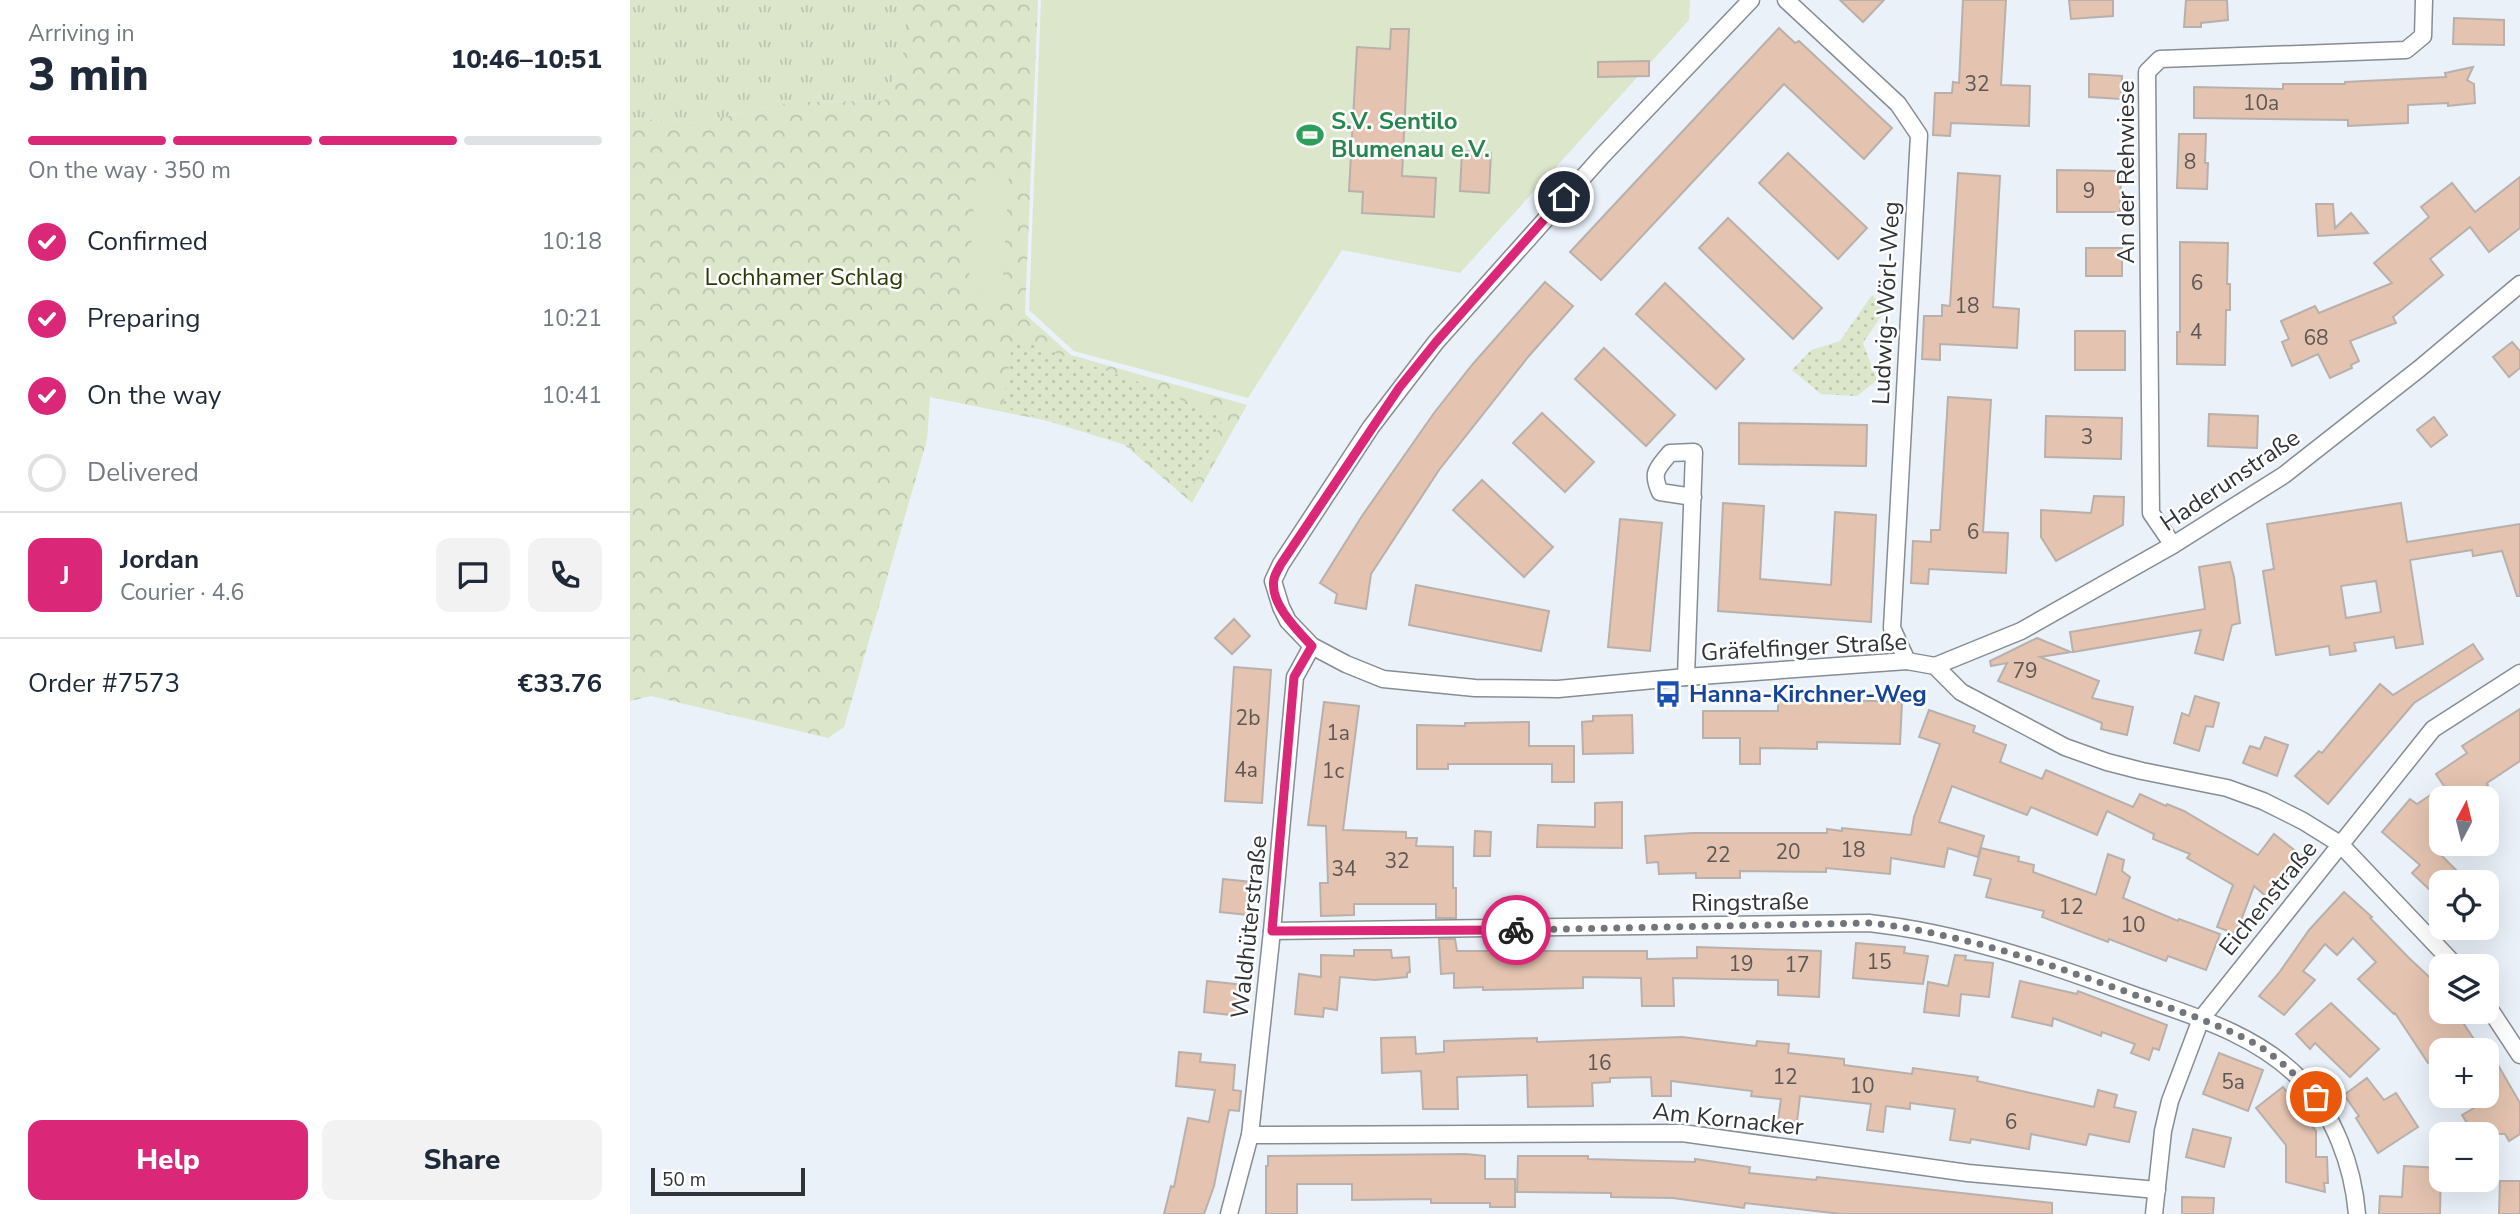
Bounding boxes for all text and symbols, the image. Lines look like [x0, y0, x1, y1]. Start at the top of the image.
text: Arriving in [28, 18, 135, 49]
text: 10:46–10:51 [451, 42, 602, 77]
text: 3 min [28, 43, 149, 106]
house number: 32 [1964, 70, 1990, 98]
street label: An der Rehwiese [2110, 80, 2142, 264]
house number: 10a [2243, 89, 2279, 117]
place label: S.V. Sentilo Blumenau e.V. [1331, 105, 1490, 165]
sports icon: S.V. Sentilo Blumenau e.V. [1295, 120, 1325, 150]
house number: 8 [2184, 148, 2196, 176]
text: On the way · 350 m [28, 155, 231, 186]
pin [1534, 167, 1594, 227]
house number: 9 [2083, 177, 2095, 205]
icon: home [1545, 178, 1583, 216]
street label: Ludwig-Wörl-Weg [1865, 200, 1907, 406]
icon: check [28, 223, 66, 261]
text: Confirmed [87, 224, 208, 259]
text: 10:18 [542, 226, 602, 257]
park label: Lochhamer Schlag [705, 261, 903, 293]
house number: 6 [2191, 269, 2203, 297]
house number: 18 [1954, 292, 1980, 320]
icon: check [28, 300, 66, 338]
text: Preparing [87, 301, 200, 336]
text: 10:21 [542, 303, 602, 334]
house number: 4 [2190, 318, 2202, 346]
house number: 68 [2303, 324, 2329, 352]
icon: check [28, 377, 66, 415]
text: On the way [87, 378, 221, 413]
text: 10:41 [542, 380, 602, 411]
street label: Haderunstraße [2154, 421, 2306, 539]
house number: 3 [2081, 423, 2093, 451]
text: Delivered [87, 455, 199, 490]
house number: 6 [1967, 518, 1979, 546]
button: chat [436, 538, 510, 612]
button: phone [528, 538, 602, 612]
text: Jordan [120, 542, 199, 577]
text: J [60, 558, 70, 593]
text: Courier · 4.6 [120, 577, 244, 608]
street label: Gräfelfinger Straße [1700, 626, 1908, 668]
house number: 79 [2012, 657, 2038, 685]
text: Order #7573 [28, 666, 180, 701]
text: €33.76 [518, 666, 602, 701]
place label: Hanna-Kirchner-Weg [1689, 678, 1927, 710]
bus stop icon: Hanna-Kirchner-Weg [1653, 679, 1683, 709]
house number: 2b [1236, 704, 1260, 732]
house number: 1a [1326, 719, 1350, 747]
house number: 4a [1234, 756, 1258, 784]
house number: 1c [1322, 757, 1344, 785]
north arrow [2429, 786, 2499, 856]
map controls [2429, 786, 2499, 1192]
street label: Waldhüterstraße [1223, 834, 1275, 1020]
street label: Eichenstraße [2212, 834, 2324, 962]
house number: 18 [1840, 836, 1866, 864]
house number: 20 [1775, 838, 1801, 866]
house number: 22 [1705, 841, 1731, 869]
house number: 32 [1384, 847, 1410, 875]
house number: 34 [1331, 855, 1357, 883]
button: locate [2429, 870, 2499, 940]
street label: Ringstraße [1691, 885, 1809, 919]
house number: 12 [2058, 893, 2084, 921]
courier [1481, 895, 1551, 965]
icon: bike [1497, 911, 1535, 949]
house number: 10 [2120, 911, 2146, 939]
house number: 15 [1866, 948, 1892, 976]
house number: 19 [1728, 950, 1754, 978]
house number: 17 [1784, 951, 1810, 979]
button: layers [2429, 954, 2499, 1024]
button: + [2429, 1038, 2499, 1108]
house number: 16 [1586, 1049, 1612, 1077]
house number: 12 [1772, 1063, 1798, 1091]
pin [2286, 1067, 2346, 1127]
house number: 5a [2221, 1068, 2245, 1096]
house number: 10 [1849, 1072, 1875, 1100]
icon: bag [2297, 1078, 2335, 1116]
street label: Am Kornacker [1651, 1095, 1805, 1143]
house number: 6 [2005, 1108, 2017, 1136]
button: Help [28, 1120, 308, 1200]
button: Share [322, 1120, 602, 1200]
button: − [2429, 1122, 2499, 1192]
scale bar [651, 1165, 805, 1197]
text: 50 m [662, 1167, 706, 1193]

